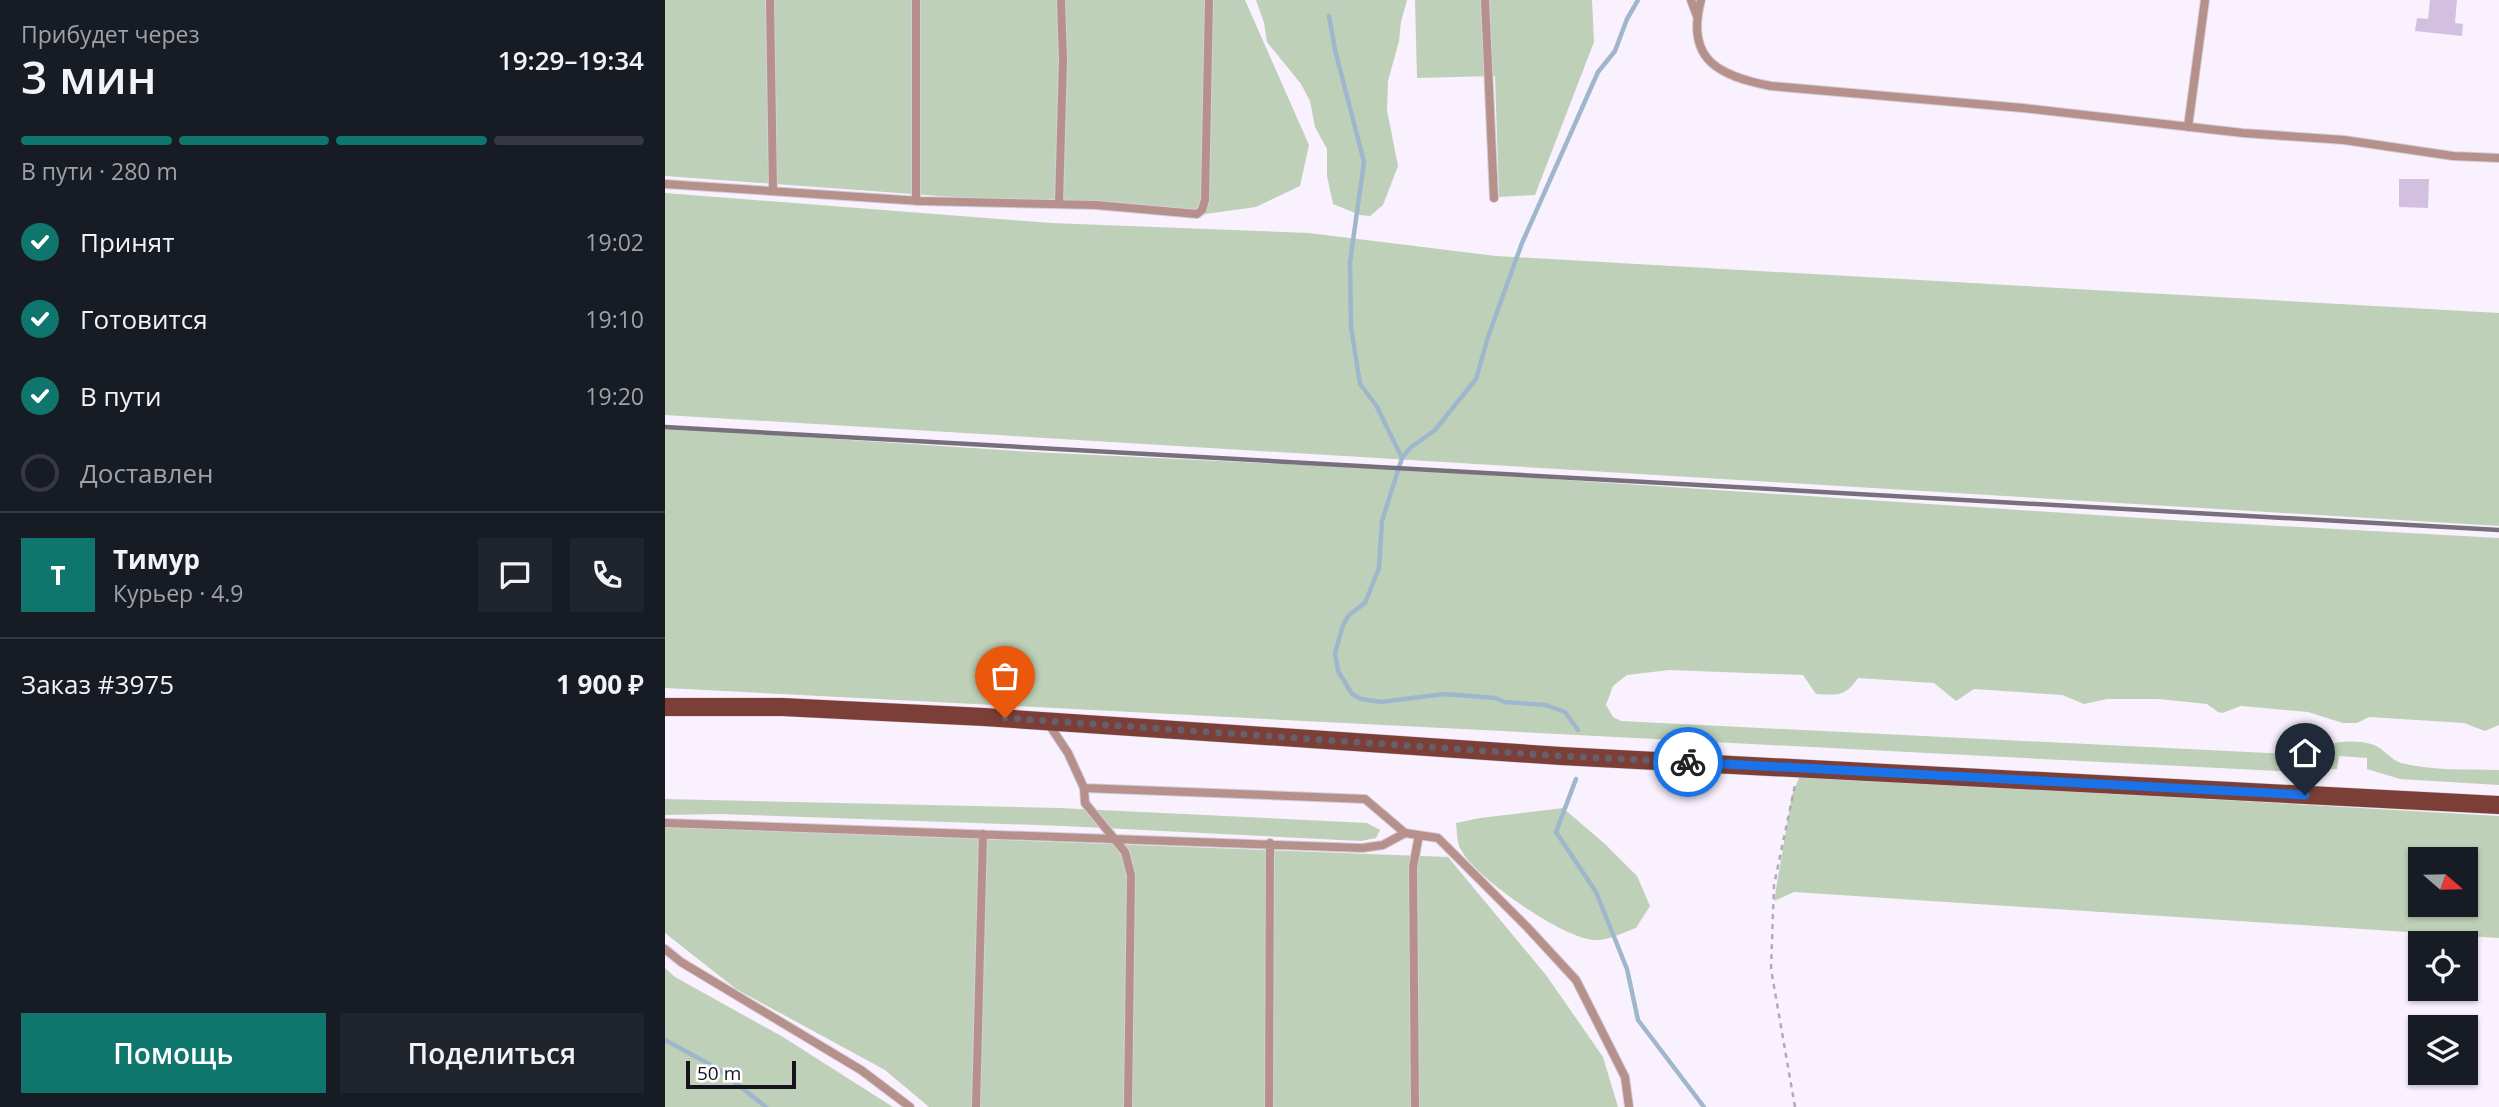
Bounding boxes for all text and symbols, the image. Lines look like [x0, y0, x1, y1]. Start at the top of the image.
text: Прибудет через [21, 18, 200, 50]
text: 19:29–19:34 [498, 42, 644, 78]
text: 3 мин [21, 45, 157, 107]
text: В пути · 280 m [21, 155, 178, 187]
icon: check [21, 223, 59, 261]
text: Принят [80, 224, 174, 260]
text: 19:02 [585, 226, 644, 258]
icon: check [21, 300, 59, 338]
text: Готовится [80, 301, 208, 337]
text: 19:10 [585, 303, 644, 335]
icon: check [21, 377, 59, 415]
text: В пути [80, 378, 161, 414]
text: 19:20 [585, 380, 644, 412]
text: Доставлен [80, 455, 213, 491]
button: chat [478, 538, 552, 612]
button: phone [570, 538, 644, 612]
text: Тимур [113, 541, 200, 577]
text: Т [50, 557, 66, 593]
text: Курьер · 4.9 [113, 577, 244, 609]
pin [975, 646, 1035, 718]
icon: bag [986, 657, 1024, 695]
text: Заказ #3975 [21, 666, 174, 702]
text: 1 900 ₽ [556, 666, 644, 702]
pin [2275, 723, 2335, 795]
courier [1653, 727, 1723, 797]
icon: home [2286, 734, 2324, 772]
icon: bike [1669, 743, 1707, 781]
north arrow [2408, 847, 2478, 917]
map controls [2408, 847, 2478, 1085]
button: locate [2408, 931, 2478, 1001]
button: Помощь [21, 1013, 326, 1093]
button: Поделиться [340, 1013, 644, 1093]
button: layers [2408, 1015, 2478, 1085]
scale bar [686, 1058, 796, 1090]
text: 50 m [697, 1060, 741, 1086]

